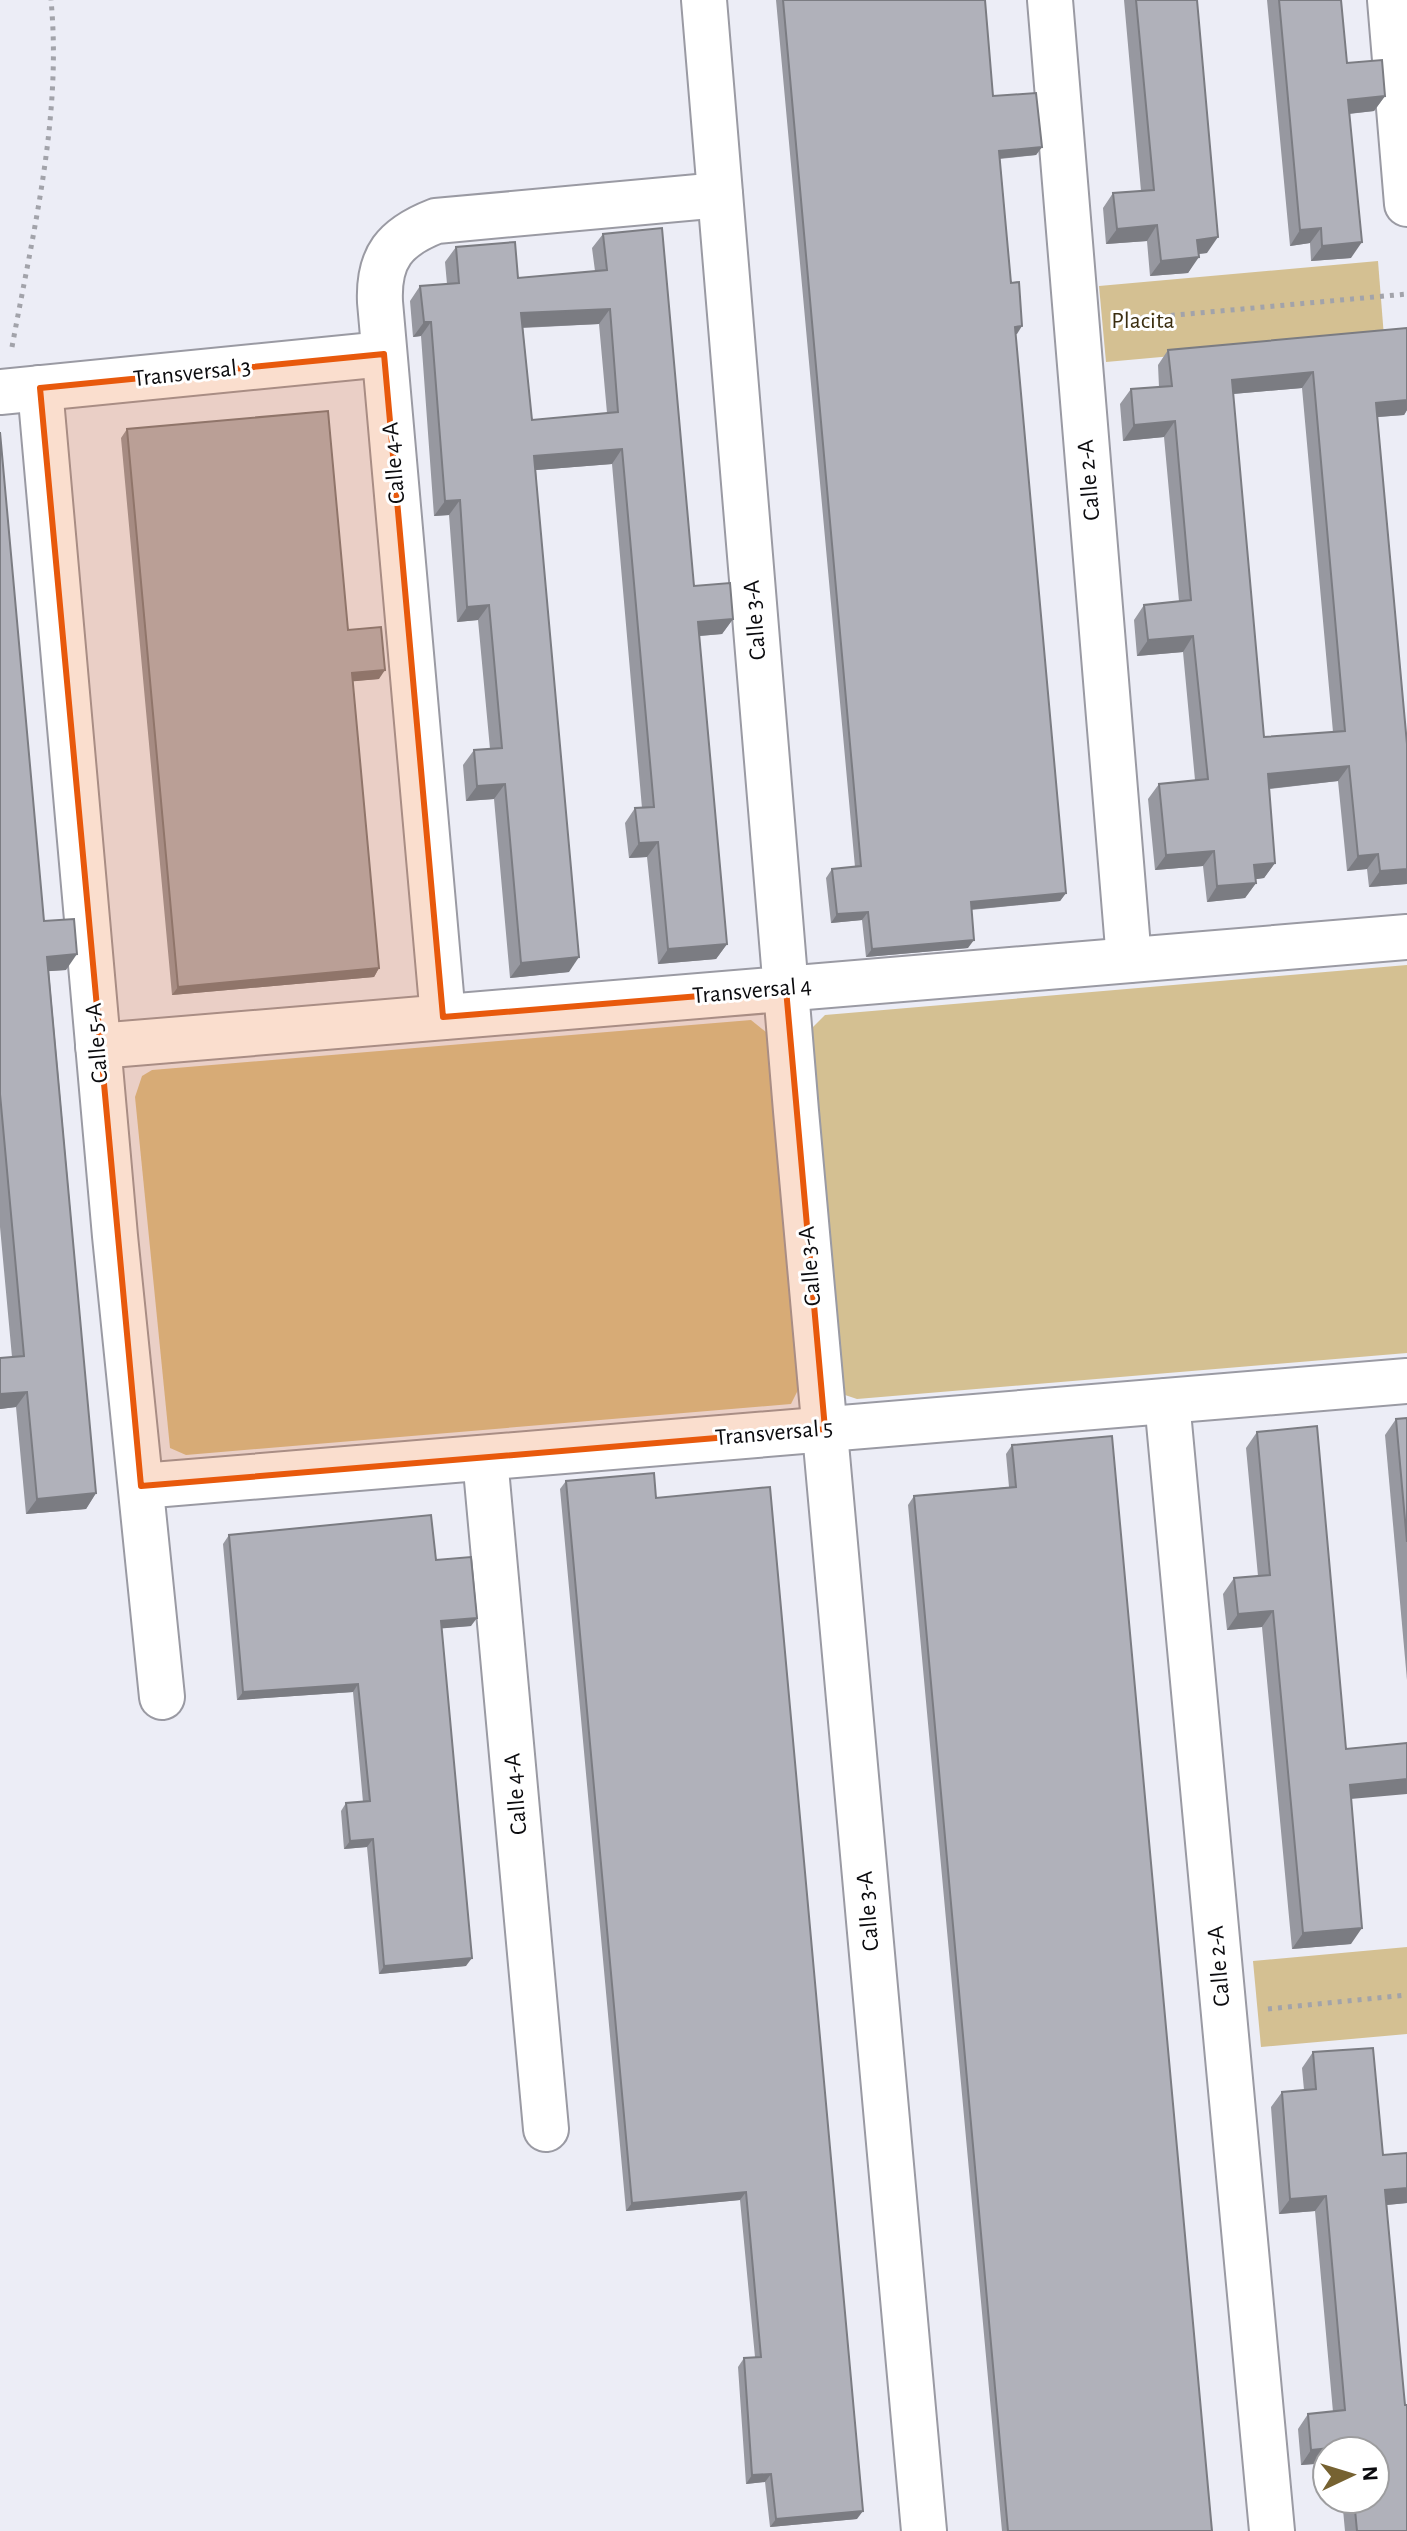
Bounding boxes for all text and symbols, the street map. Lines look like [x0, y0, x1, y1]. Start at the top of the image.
park label: Placita [1111, 309, 1175, 333]
street label: Transversal 3 [132, 355, 252, 391]
street label: Calle 4-A [378, 421, 410, 505]
street label: Calle 2-A [1073, 438, 1105, 522]
street label: Calle 3-A [740, 579, 770, 661]
street label: Transversal 4 [691, 974, 813, 1008]
street label: Calle 5-A [82, 1002, 112, 1084]
street label: Calle 3-A [795, 1225, 825, 1307]
street label: Transversal 5 [714, 1416, 834, 1450]
street label: Calle 4-A [500, 1752, 532, 1836]
street label: Calle 3-A [853, 1870, 883, 1952]
street label: Calle 2-A [1203, 1924, 1235, 2008]
north arrow [1311, 2435, 1391, 2515]
text: N [1358, 2465, 1381, 2482]

